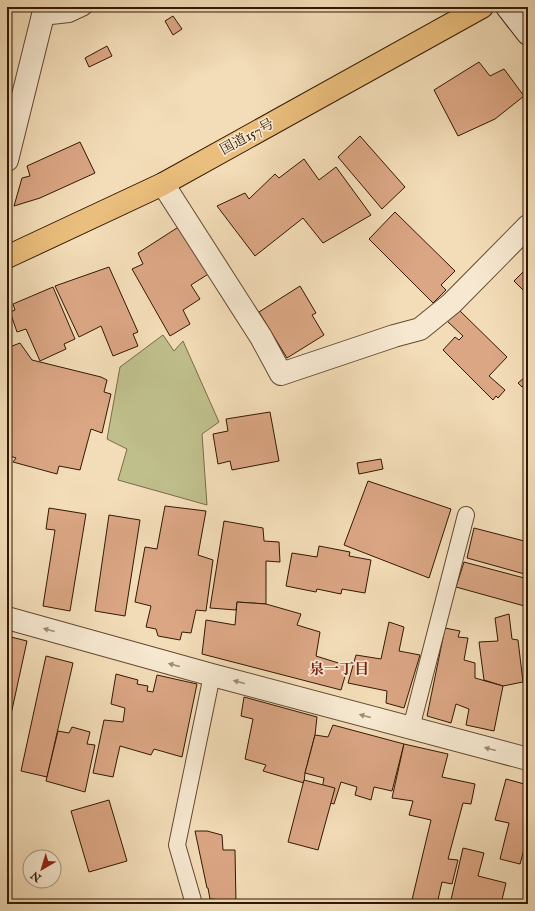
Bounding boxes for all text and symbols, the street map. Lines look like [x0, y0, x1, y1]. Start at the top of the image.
street label: 国道157号 [217, 115, 277, 159]
one-way arrow [43, 627, 55, 633]
district label: 泉一丁目 [309, 660, 369, 679]
one-way arrow [168, 661, 181, 667]
one-way arrow [233, 679, 245, 685]
one-way arrow [358, 712, 371, 718]
one-way arrow [484, 746, 496, 752]
north arrow [22, 849, 62, 889]
text: N [28, 867, 45, 885]

